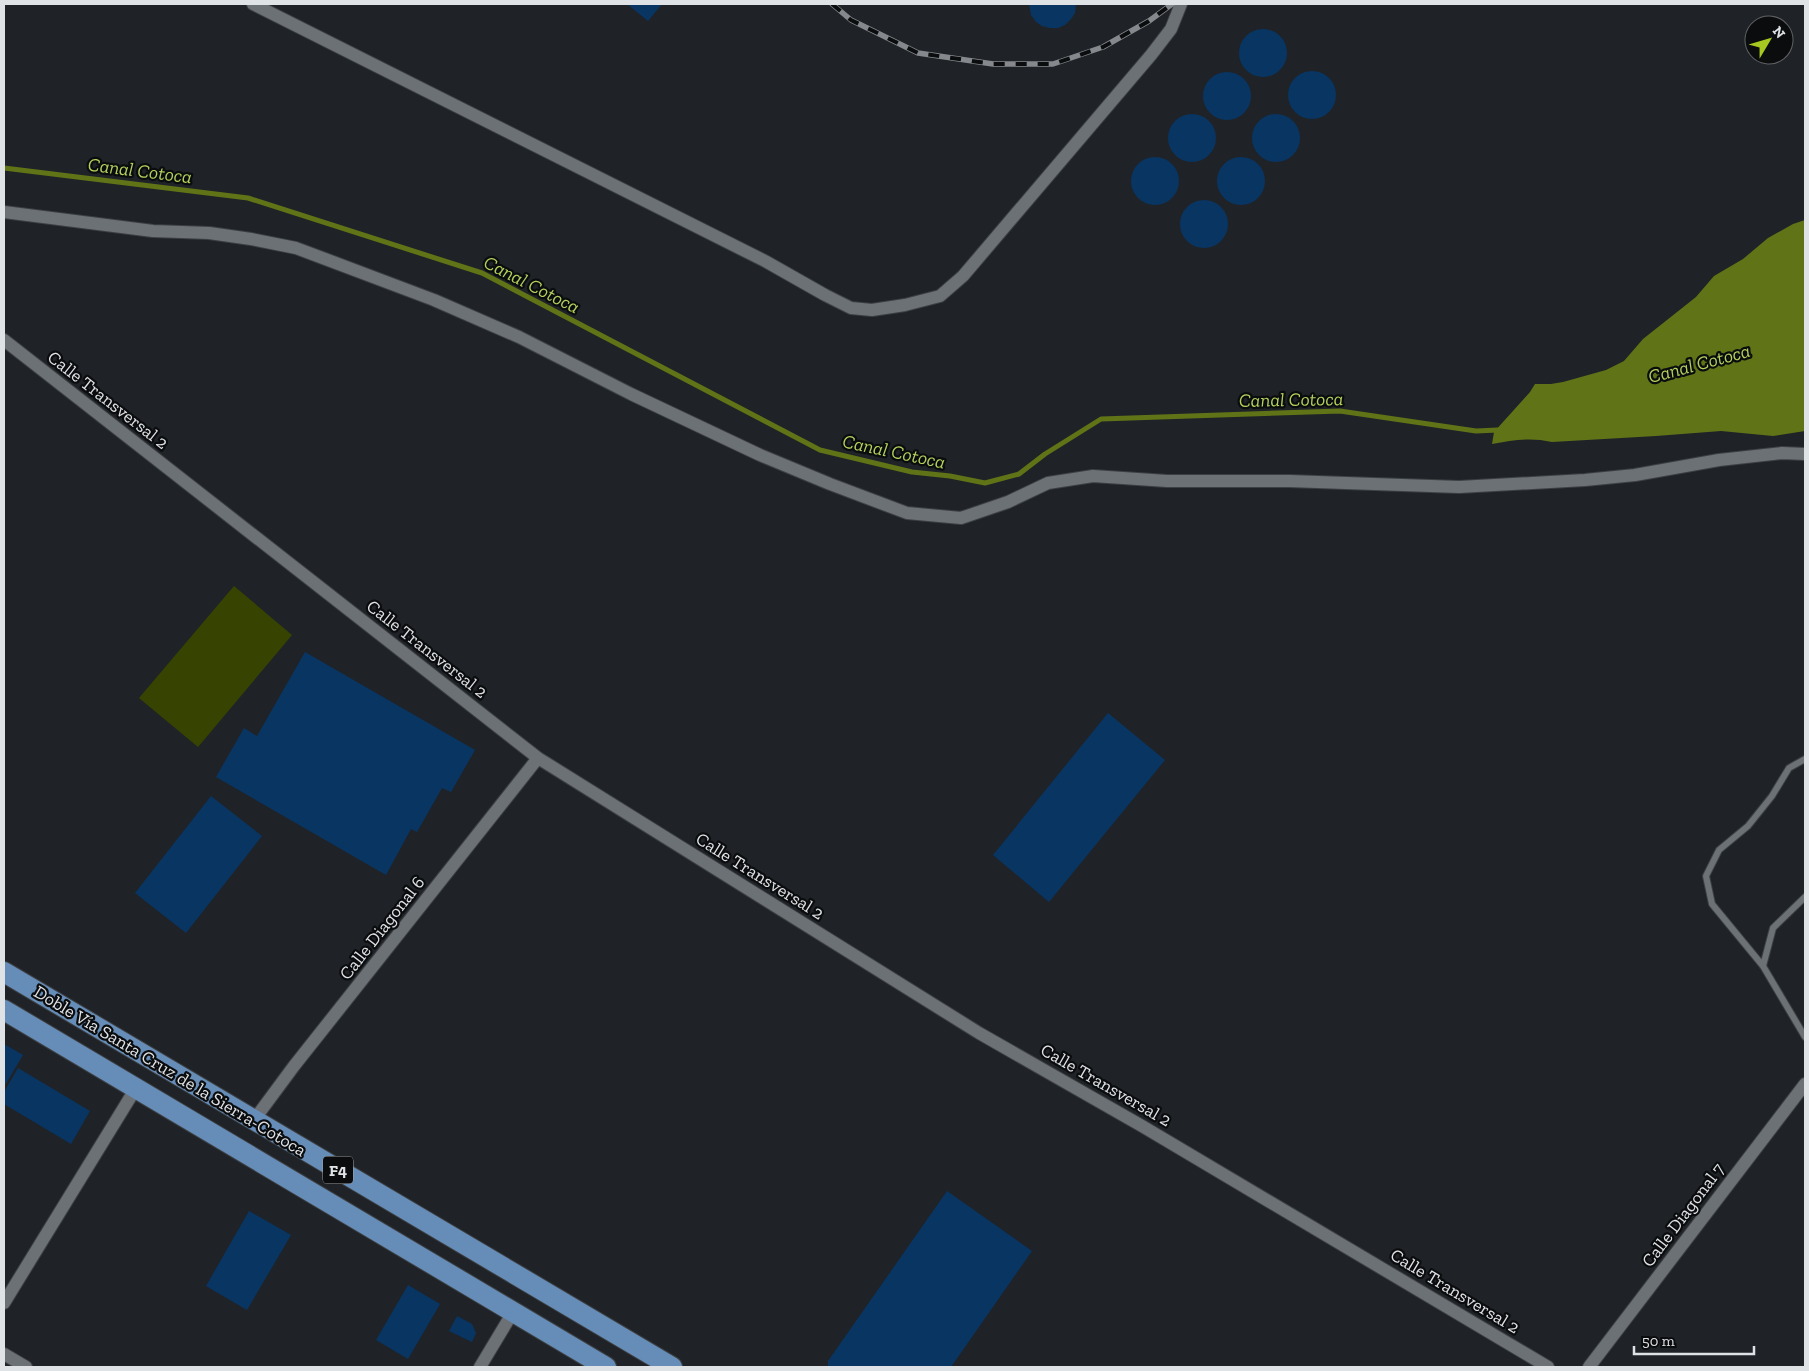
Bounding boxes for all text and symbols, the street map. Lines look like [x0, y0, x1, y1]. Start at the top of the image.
north arrow [1744, 15, 1794, 65]
text: N [1769, 23, 1789, 42]
water label: Canal Cotoca [87, 153, 193, 188]
water label: Canal Cotoca [480, 250, 584, 318]
water label: Canal Cotoca [1646, 339, 1753, 388]
street label: Calle Transversal 2 [43, 346, 173, 454]
water label: Canal Cotoca [1239, 387, 1343, 412]
water label: Canal Cotoca [840, 429, 947, 474]
street label: Calle Transversal 2 [362, 595, 492, 703]
street label: Calle Transversal 2 [692, 828, 828, 924]
street label: Calle Diagonal 6 [335, 872, 429, 984]
street label: Doble Vía Santa Cruz de la Sierra-Cotoca [30, 981, 310, 1161]
street label: Calle Transversal 2 [1037, 1039, 1175, 1131]
road number: F4 [323, 1156, 353, 1184]
street label: Calle Diagonal 7 [1637, 1158, 1730, 1271]
street label: Calle Transversal 2 [1386, 1244, 1524, 1338]
scale bar [1634, 1324, 1754, 1356]
text: 50 m [1642, 1332, 1675, 1350]

